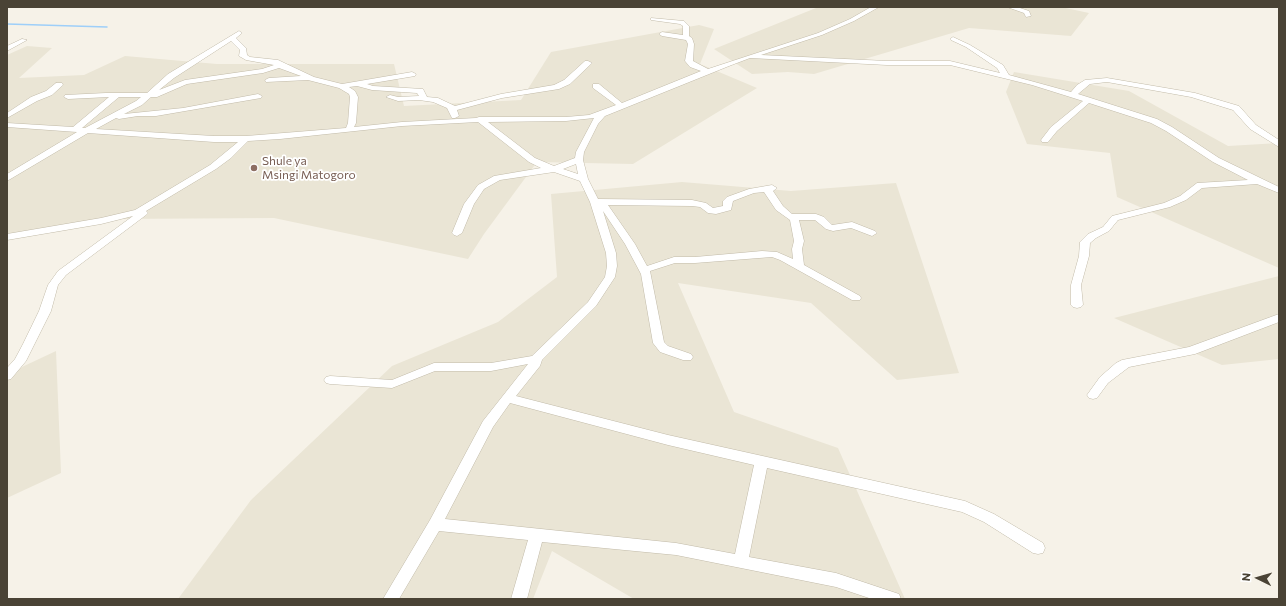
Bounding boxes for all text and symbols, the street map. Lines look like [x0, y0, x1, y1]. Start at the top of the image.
place label: Shule ya Msingi Matogoro [262, 154, 356, 182]
marker: Shule ya Msingi Matogoro [249, 163, 259, 173]
north arrow [1238, 558, 1278, 598]
text: N [1239, 572, 1252, 582]

